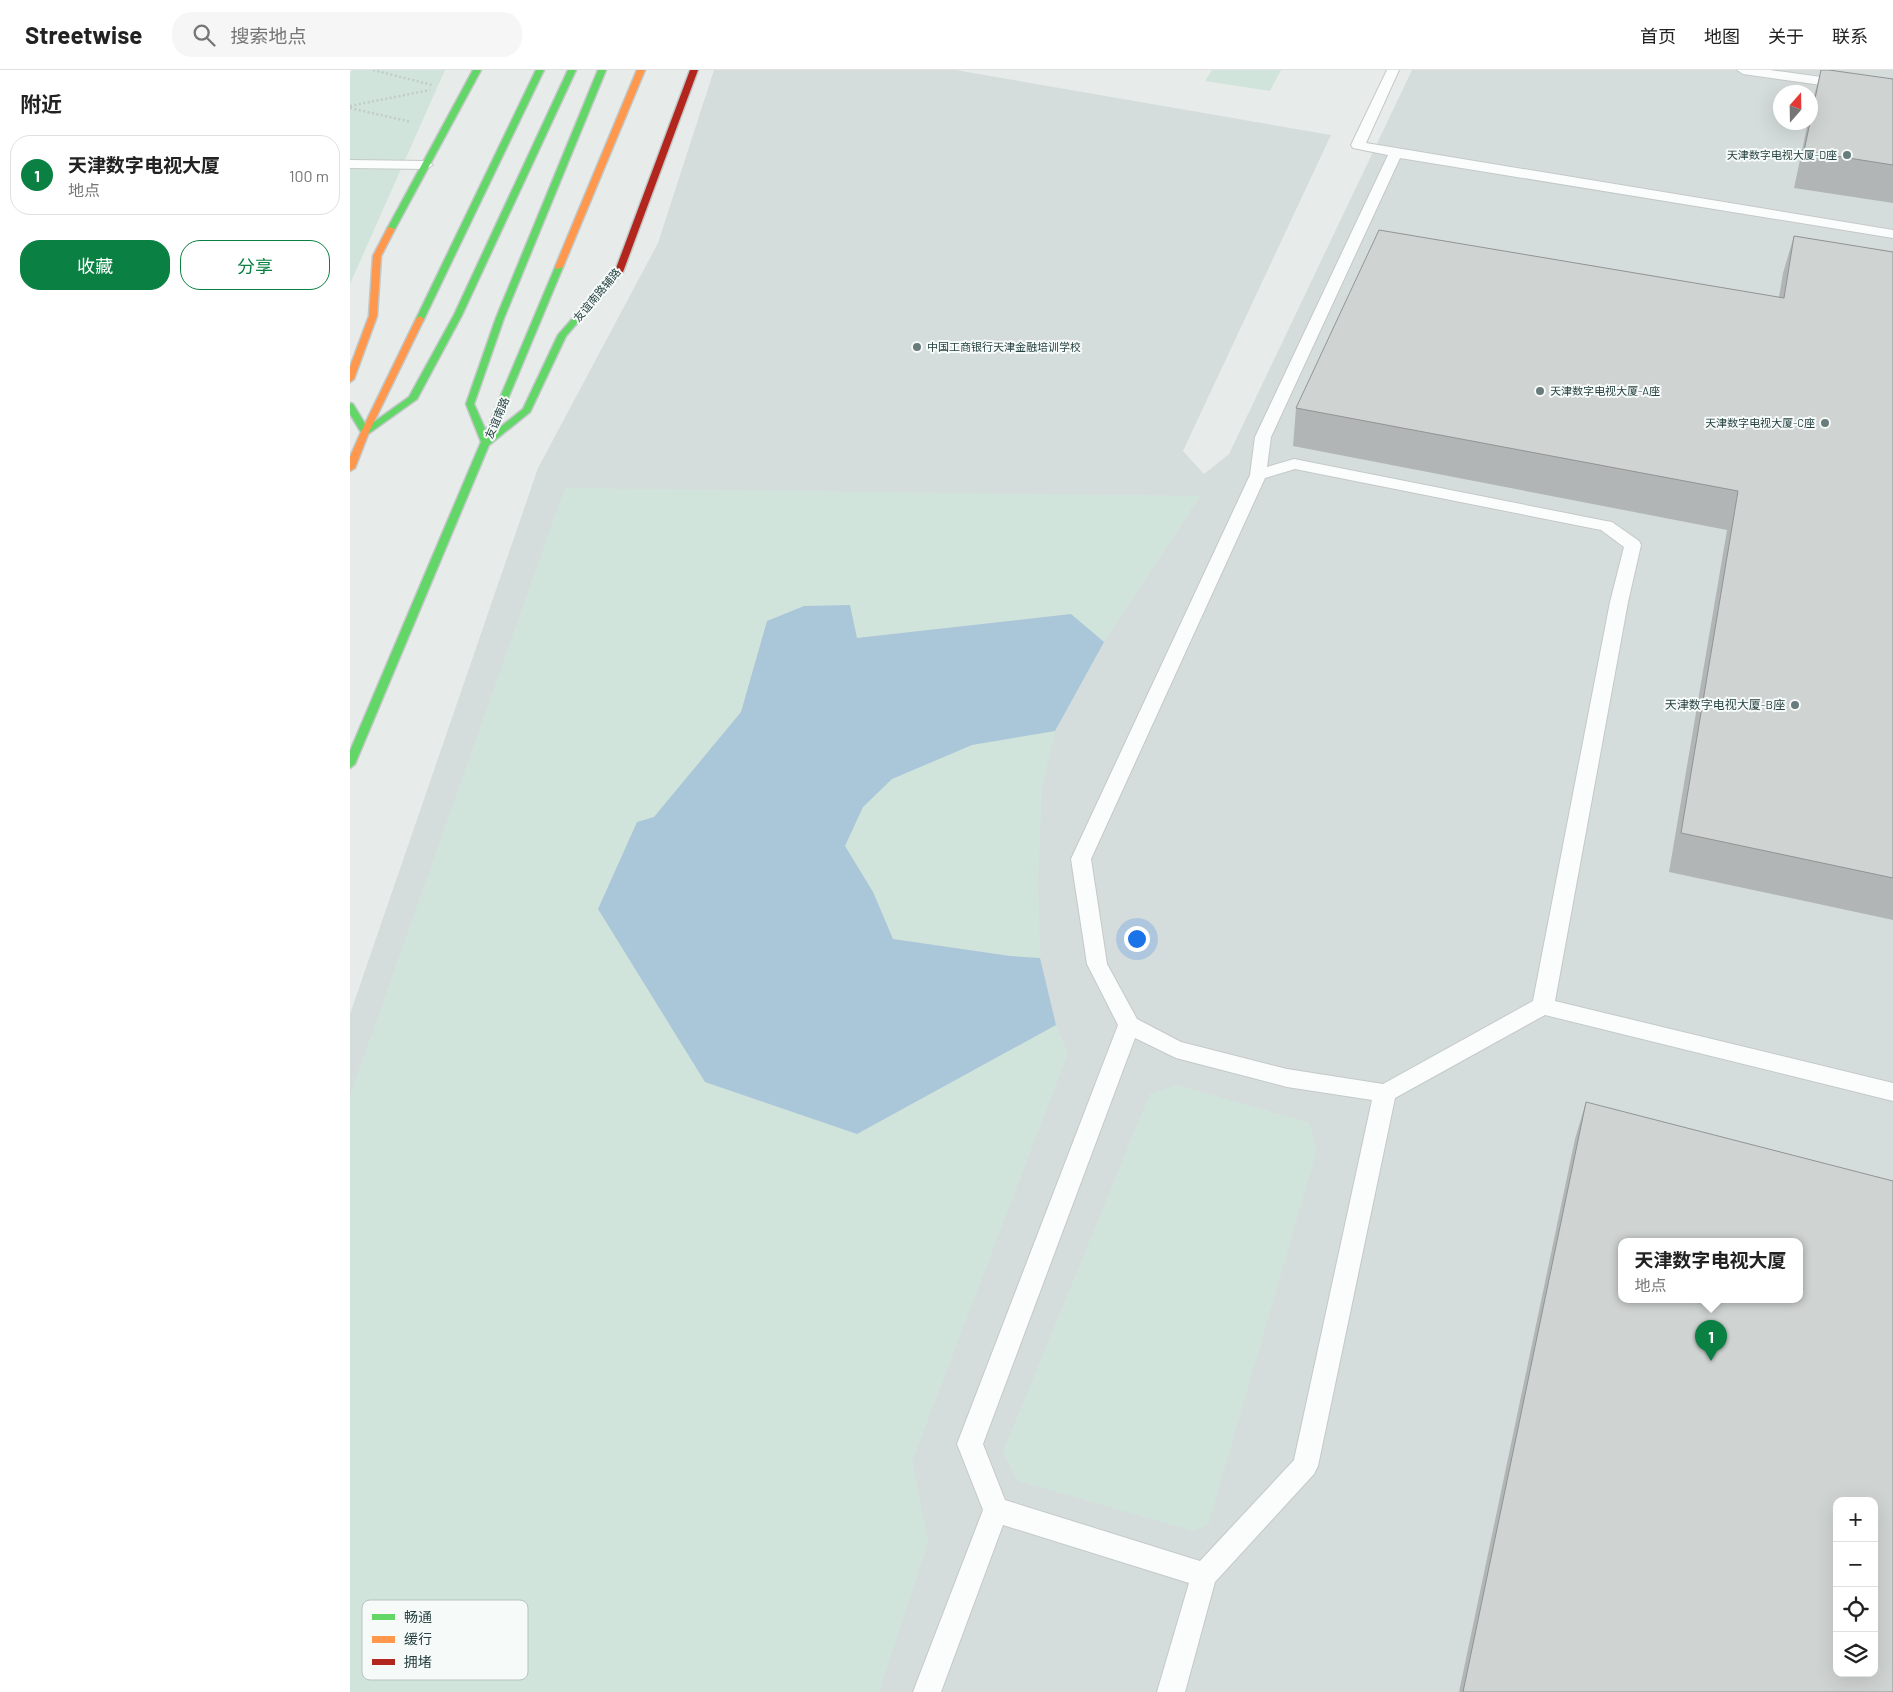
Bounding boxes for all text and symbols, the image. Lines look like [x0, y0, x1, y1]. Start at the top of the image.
search box [172, 12, 522, 57]
text: Streetwise [25, 20, 142, 49]
icon: search [190, 21, 218, 49]
text: 搜索地点 [230, 24, 306, 47]
text: 首页 [1640, 25, 1676, 47]
text: 地图 [1704, 25, 1740, 47]
text: 关于 [1768, 25, 1804, 47]
text: 联系 [1832, 25, 1868, 47]
north arrow [1773, 85, 1818, 130]
text: 附近 [20, 91, 62, 116]
place label: 天津数字电视大厦-D座 [1727, 148, 1837, 161]
marker: 天津数字电视大厦-D座 [1841, 149, 1853, 161]
text: 天津数字电视大厦 [68, 153, 220, 176]
text: 1 [34, 166, 40, 185]
text: 100 m [289, 166, 329, 185]
text: 地点 [68, 180, 100, 199]
button: 收藏 [20, 240, 170, 290]
button: 分享 [180, 240, 330, 290]
street label: 友谊南路辅路 [570, 265, 623, 324]
place label: 中国工商银行天津金融培训学校 [927, 340, 1081, 353]
marker: 中国工商银行天津金融培训学校 [911, 341, 923, 353]
place label: 天津数字电视大厦-A座 [1550, 384, 1660, 397]
marker: 天津数字电视大厦-A座 [1534, 385, 1546, 397]
street label: 友谊南路 [482, 395, 511, 441]
place label: 天津数字电视大厦-C座 [1705, 416, 1815, 429]
marker: 天津数字电视大厦-C座 [1819, 417, 1831, 429]
place label: 天津数字电视大厦-B座 [1665, 697, 1785, 711]
marker: 天津数字电视大厦-B座 [1789, 699, 1801, 711]
your location [1124, 926, 1150, 952]
popup [1618, 1238, 1803, 1303]
text: 天津数字电视大厦 [1634, 1248, 1787, 1271]
text: 地点 [1634, 1275, 1667, 1294]
pin: 1 [1695, 1320, 1727, 1361]
map controls [1833, 1497, 1878, 1677]
button: + [1833, 1497, 1878, 1542]
button: − [1833, 1542, 1878, 1587]
button: locate [1833, 1587, 1878, 1632]
legend [362, 1600, 528, 1680]
text: 畅通 [404, 1608, 432, 1625]
text: 缓行 [404, 1630, 432, 1647]
button: layers [1833, 1632, 1878, 1677]
text: 拥堵 [404, 1653, 432, 1670]

